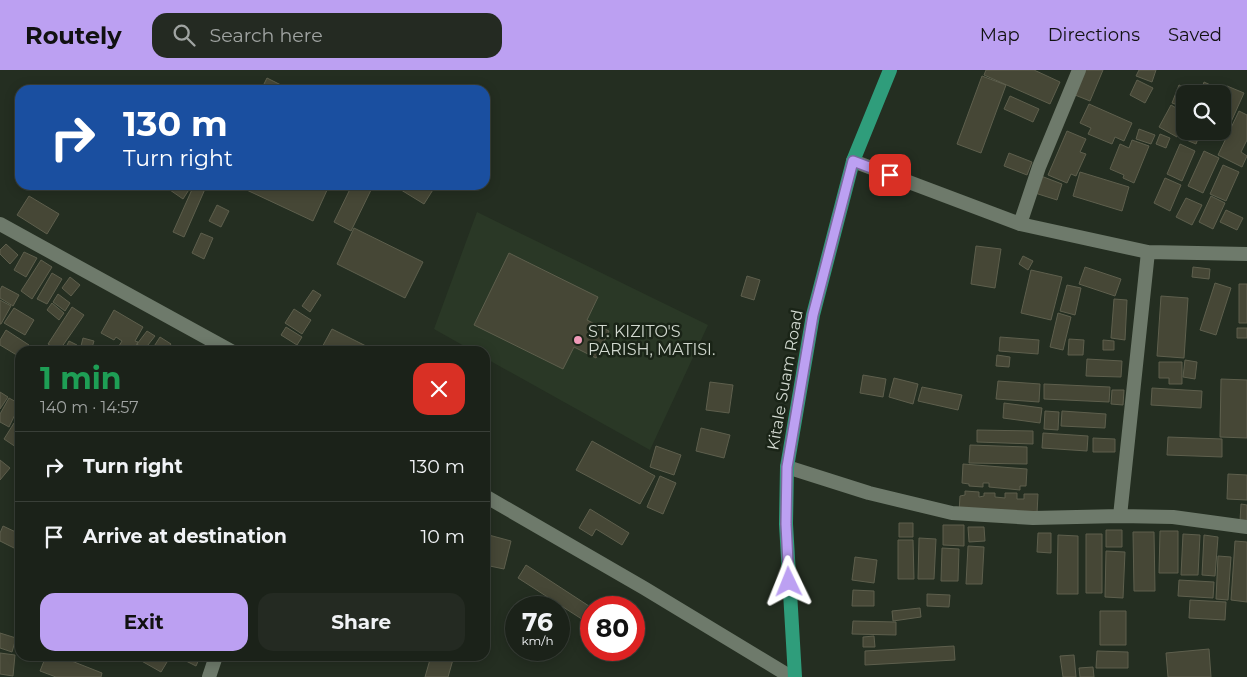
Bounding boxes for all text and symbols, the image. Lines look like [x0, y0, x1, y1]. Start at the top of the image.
search box [152, 13, 502, 58]
text: Routely [25, 21, 122, 50]
icon: search [170, 21, 198, 49]
text: Search here [210, 24, 323, 47]
text: Map [980, 24, 1020, 46]
text: Directions [1048, 24, 1140, 46]
text: Saved [1168, 24, 1222, 46]
map controls [1176, 85, 1231, 140]
button: search [1176, 85, 1231, 140]
text: 130 m [123, 102, 228, 145]
icon: right [40, 105, 105, 170]
text: Turn right [123, 145, 233, 172]
pin [869, 154, 911, 196]
icon: arrive [876, 161, 904, 189]
street label: Kitale Suam Road [763, 308, 807, 452]
place label: ST. KIZITO'S PARISH, MATISI. [588, 322, 715, 359]
marker: ST. KIZITO'S PARISH, MATISI. [572, 334, 584, 346]
text: 1 min [40, 360, 121, 397]
button: close [413, 363, 465, 415]
text: 140 m · 14:57 [40, 398, 139, 417]
icon: right [40, 453, 68, 481]
text: Turn right [83, 455, 183, 478]
text: 130 m [410, 455, 465, 478]
icon: arrive [40, 523, 68, 551]
text: Arrive at destination [83, 525, 287, 548]
text: 10 m [420, 525, 465, 548]
position arrow [762, 555, 814, 607]
button: Exit [40, 593, 248, 651]
button: Share [258, 593, 465, 651]
speed limit sign: 80 [580, 596, 645, 661]
text: 76 [522, 607, 553, 637]
text: km/h [521, 633, 554, 648]

